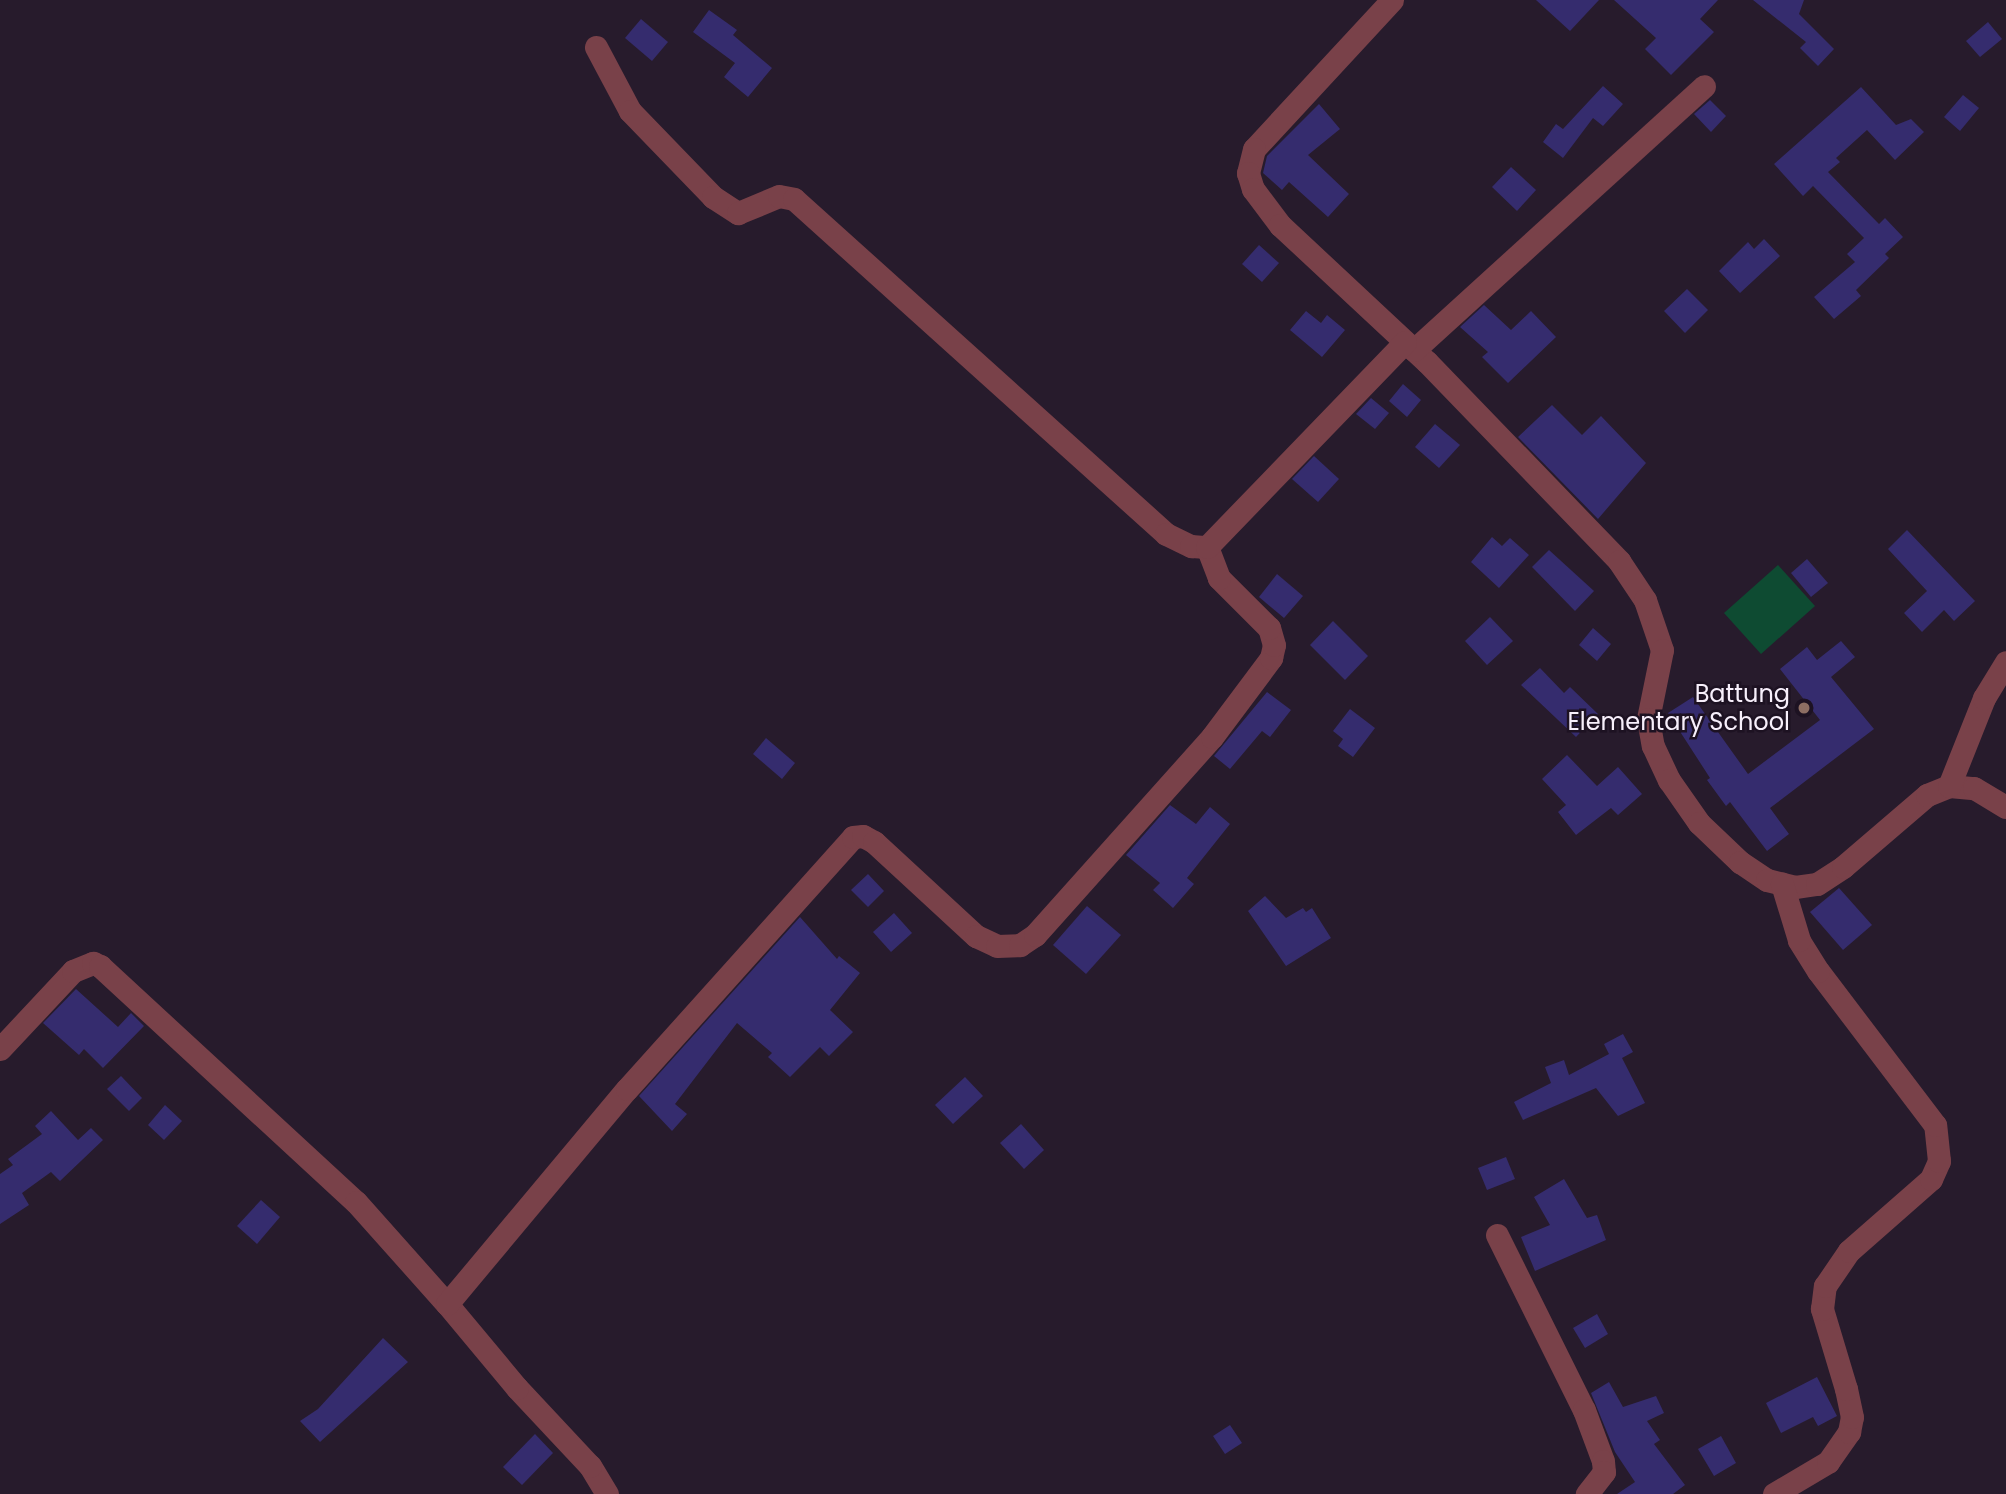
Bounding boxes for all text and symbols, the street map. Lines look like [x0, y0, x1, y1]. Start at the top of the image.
place label: Battung Elementary School [1567, 680, 1790, 736]
marker: Battung Elementary School [1796, 700, 1812, 716]

